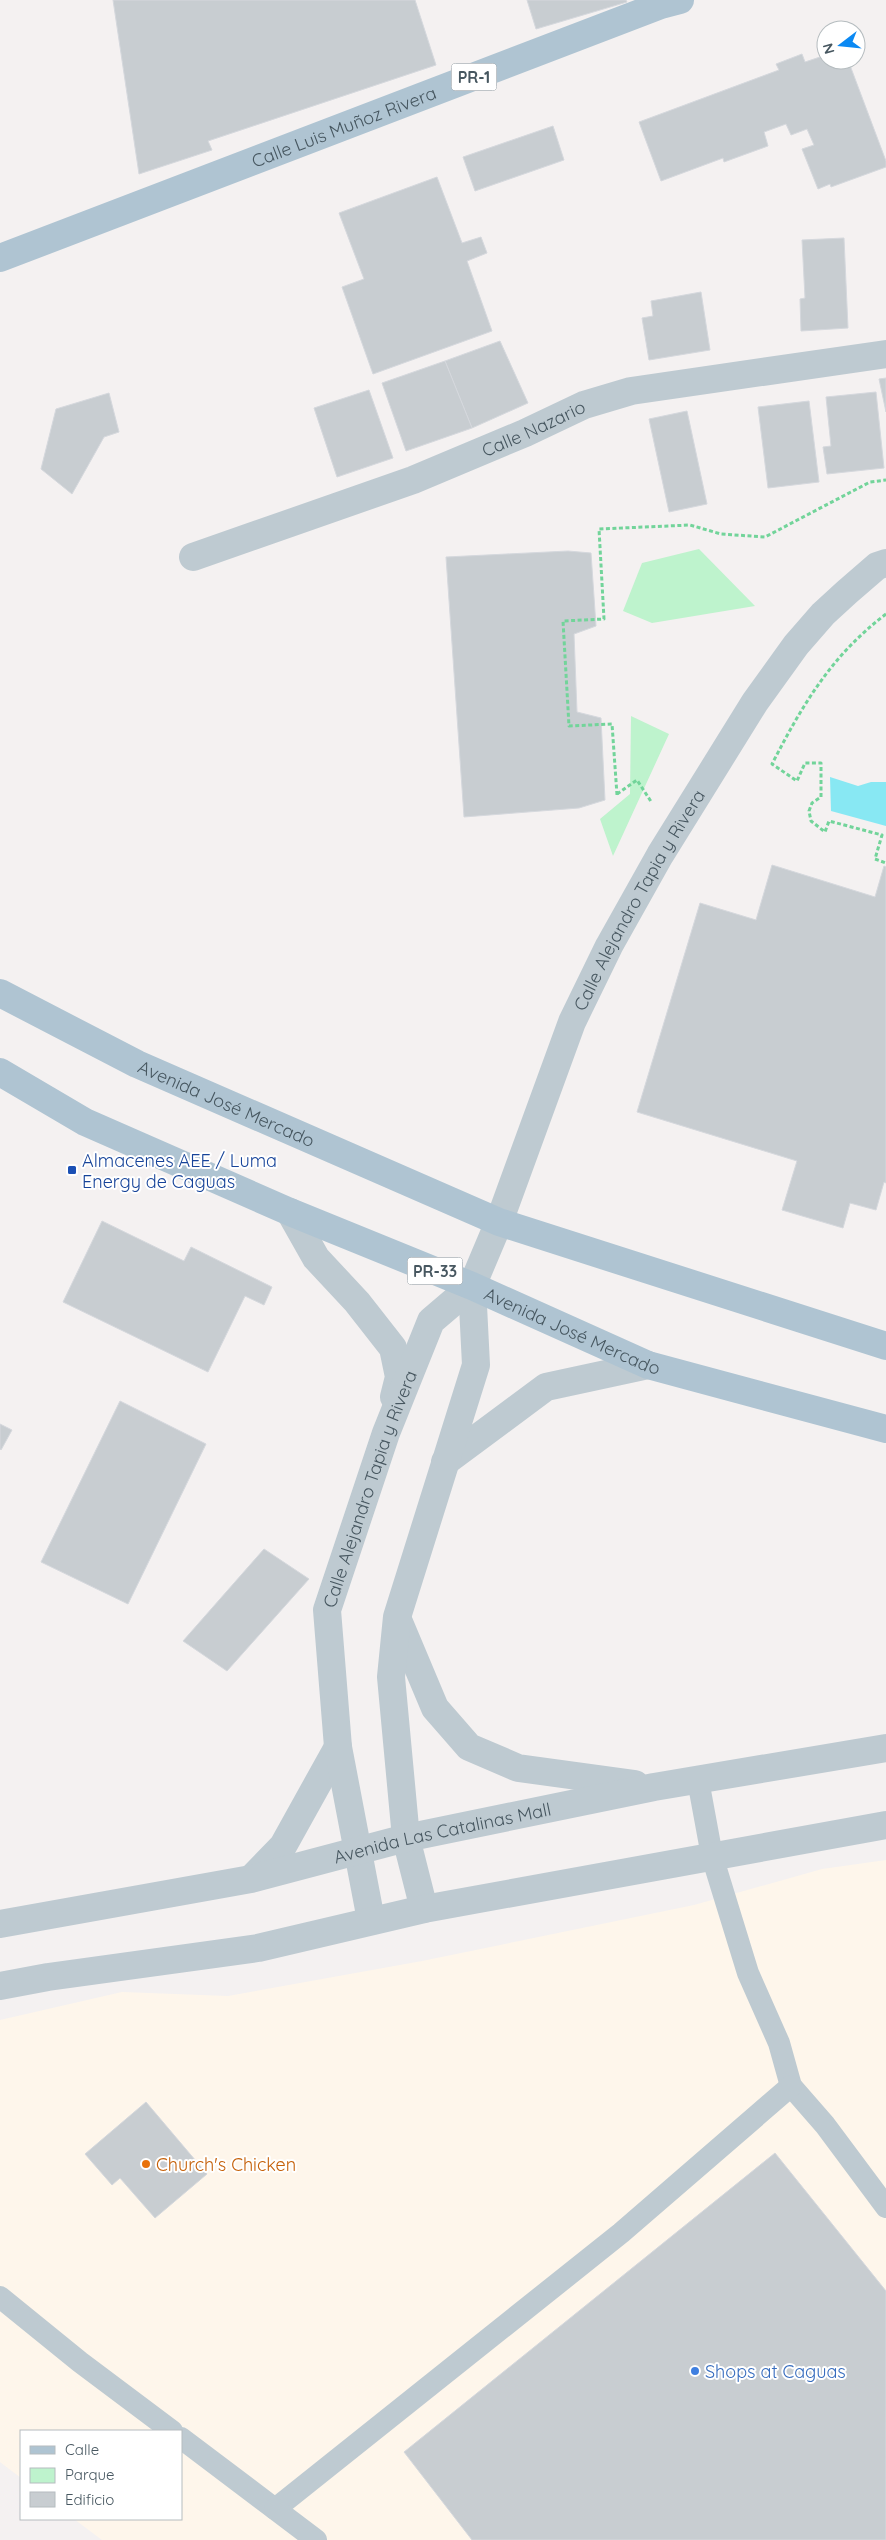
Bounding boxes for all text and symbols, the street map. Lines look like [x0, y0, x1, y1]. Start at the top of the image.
north arrow [816, 20, 866, 70]
text: N [818, 41, 839, 56]
road number: PR-1 [452, 64, 496, 90]
street label: Calle Luis Muñoz Rivera [248, 81, 439, 172]
street label: Calle Nazario [478, 395, 589, 461]
street label: Calle Alejandro Tapia y Rivera [568, 785, 710, 1014]
street label: Avenida José Mercado [135, 1055, 318, 1152]
place label: Almacenes AEE / Luma Energy de Caguas [82, 1149, 277, 1193]
marker: Almacenes AEE / Luma Energy de Caguas [66, 1164, 78, 1176]
road number: PR-33 [408, 1258, 462, 1284]
street label: Avenida José Mercado [481, 1282, 663, 1379]
street label: Calle Alejandro Tapia y Rivera [317, 1367, 422, 1610]
street label: Avenida Las Catalinas Mall [331, 1797, 553, 1868]
place label: Church's Chicken [156, 2153, 296, 2176]
marker: Church's Chicken [140, 2158, 152, 2170]
place label: Shops at Caguas [705, 2360, 846, 2383]
marker: Shops at Caguas [689, 2365, 701, 2377]
legend [20, 2430, 182, 2520]
text: Calle [65, 2440, 99, 2459]
text: Parque [65, 2465, 115, 2484]
text: Edificio [65, 2490, 114, 2509]

